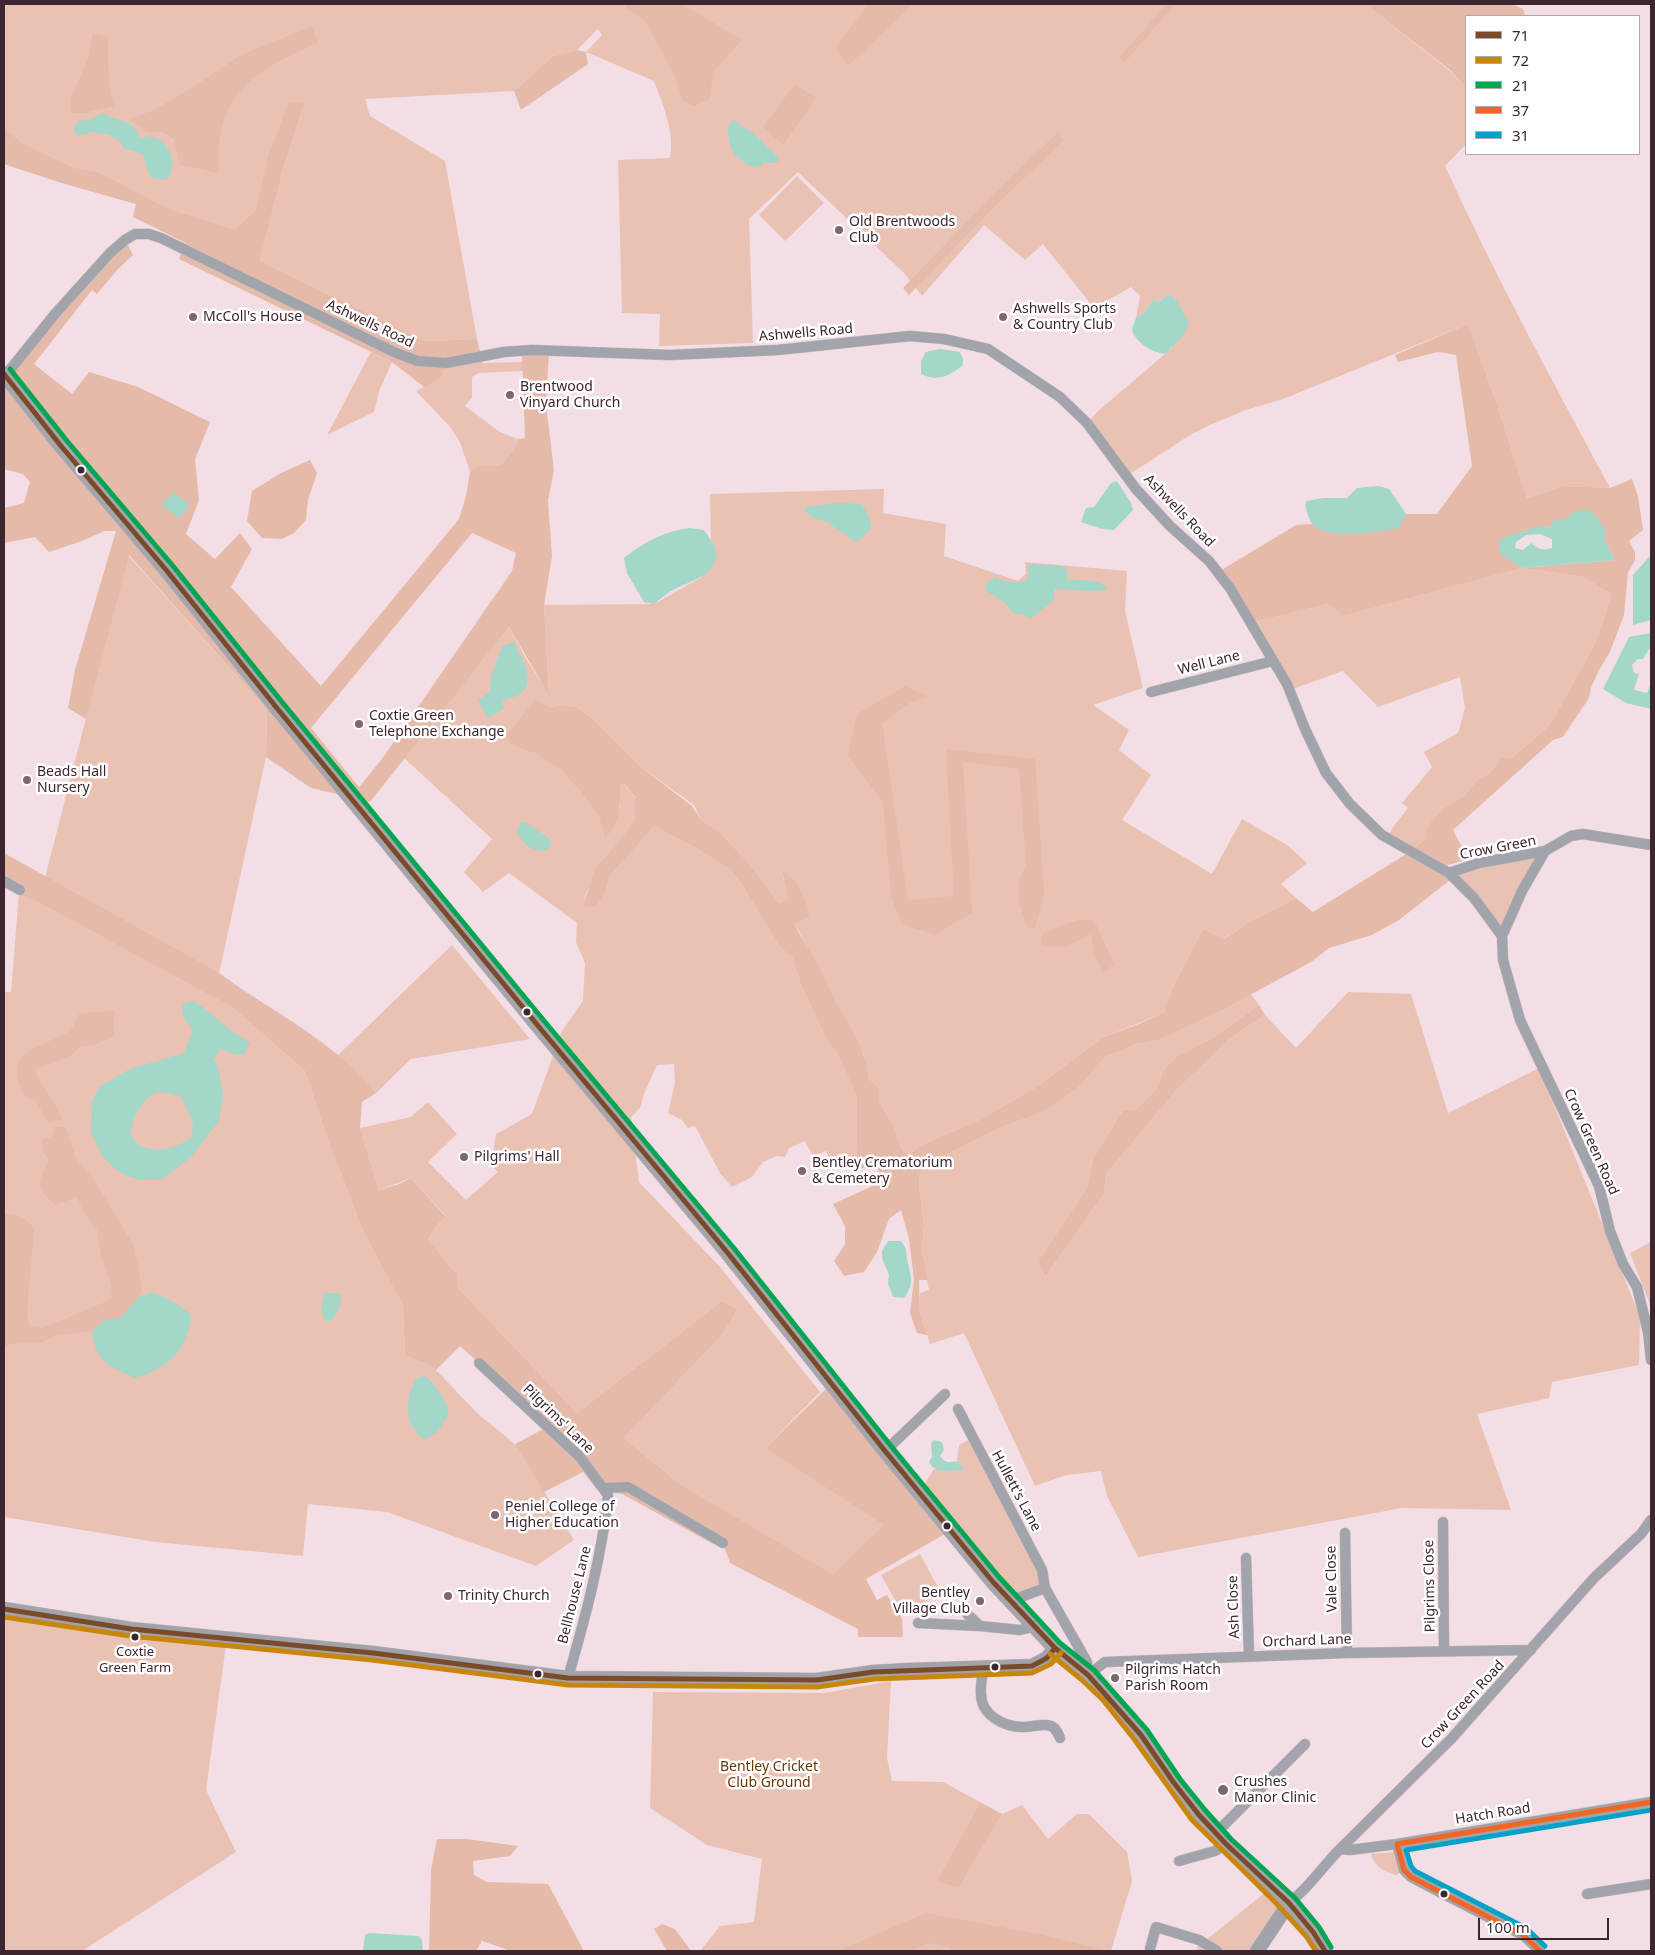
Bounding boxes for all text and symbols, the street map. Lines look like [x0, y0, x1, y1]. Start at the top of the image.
legend [1465, 15, 1640, 155]
text: 71 [1512, 25, 1529, 45]
text: 72 [1512, 50, 1529, 70]
text: 21 [1512, 75, 1529, 95]
text: 37 [1512, 100, 1529, 120]
text: 31 [1512, 125, 1529, 145]
place label: Old Brentwoods Club [849, 214, 955, 246]
marker: Old Brentwoods Club [833, 224, 845, 236]
street label: Ashwells Road [324, 296, 416, 352]
place label: Ashwells Sports & Country Club [1013, 301, 1116, 334]
place label: McColl's House [203, 309, 302, 325]
marker: McColl's House [187, 311, 199, 323]
marker: Ashwells Sports & Country Club [997, 311, 1009, 323]
street label: Ashwells Road [758, 321, 854, 345]
place label: Brentwood Vinyard Church [520, 379, 620, 412]
marker: Brentwood Vinyard Church [504, 389, 516, 401]
unlabelled marker [76, 465, 86, 475]
street label: Ashwells Road [1140, 471, 1218, 551]
street label: Well Lane [1176, 647, 1242, 679]
place label: Coxtie Green Telephone Exchange [369, 708, 504, 740]
marker: Coxtie Green Telephone Exchange [353, 718, 365, 730]
place label: Beads Hall Nursery [37, 764, 106, 796]
marker: Beads Hall Nursery [21, 774, 33, 786]
street label: Crow Green [1458, 832, 1538, 864]
unlabelled marker [522, 1007, 532, 1017]
street label: Crow Green Road [1560, 1086, 1622, 1198]
place label: Pilgrims' Hall [474, 1149, 560, 1165]
marker: Pilgrims' Hall [458, 1151, 470, 1163]
place label: Bentley Crematorium & Cemetery [812, 1155, 953, 1188]
marker: Bentley Crematorium & Cemetery [796, 1165, 808, 1177]
street label: Pilgrims' Lane [519, 1381, 597, 1457]
street label: Hullett's Lane [988, 1448, 1044, 1534]
place label: Peniel College of Higher Education [505, 1499, 619, 1531]
marker: Peniel College of Higher Education [489, 1509, 501, 1521]
unlabelled marker [942, 1521, 952, 1531]
street label: Pilgrims Close [1421, 1540, 1439, 1632]
street label: Bellhouse Lane [555, 1544, 595, 1646]
street label: Vale Close [1323, 1546, 1341, 1612]
street label: Ash Close [1224, 1575, 1244, 1639]
place label: Bentley Village Club [893, 1585, 970, 1618]
place label: Trinity Church [458, 1588, 550, 1604]
marker: Trinity Church [442, 1590, 454, 1602]
marker: Bentley Village Club [974, 1595, 986, 1607]
street label: Orchard Lane [1262, 1631, 1352, 1651]
marker: Coxtie Green Farm [130, 1632, 140, 1642]
place label: Coxtie Green Farm [99, 1644, 171, 1675]
street label: Crow Green Road [1418, 1657, 1508, 1753]
unlabelled marker [990, 1662, 1000, 1672]
place label: Pilgrims Hatch Parish Room [1125, 1662, 1221, 1694]
unlabelled marker [533, 1669, 543, 1679]
marker: Pilgrims Hatch Parish Room [1109, 1672, 1121, 1684]
park label: Bentley Cricket Club Ground [720, 1759, 818, 1791]
place label: Crushes Manor Clinic [1234, 1774, 1316, 1806]
marker: Crushes Manor Clinic [1216, 1783, 1230, 1797]
street label: Hatch Road [1454, 1800, 1532, 1828]
unlabelled marker [1439, 1889, 1449, 1899]
scale bar [1480, 1908, 1611, 1940]
text: 100 m [1486, 1917, 1530, 1937]

